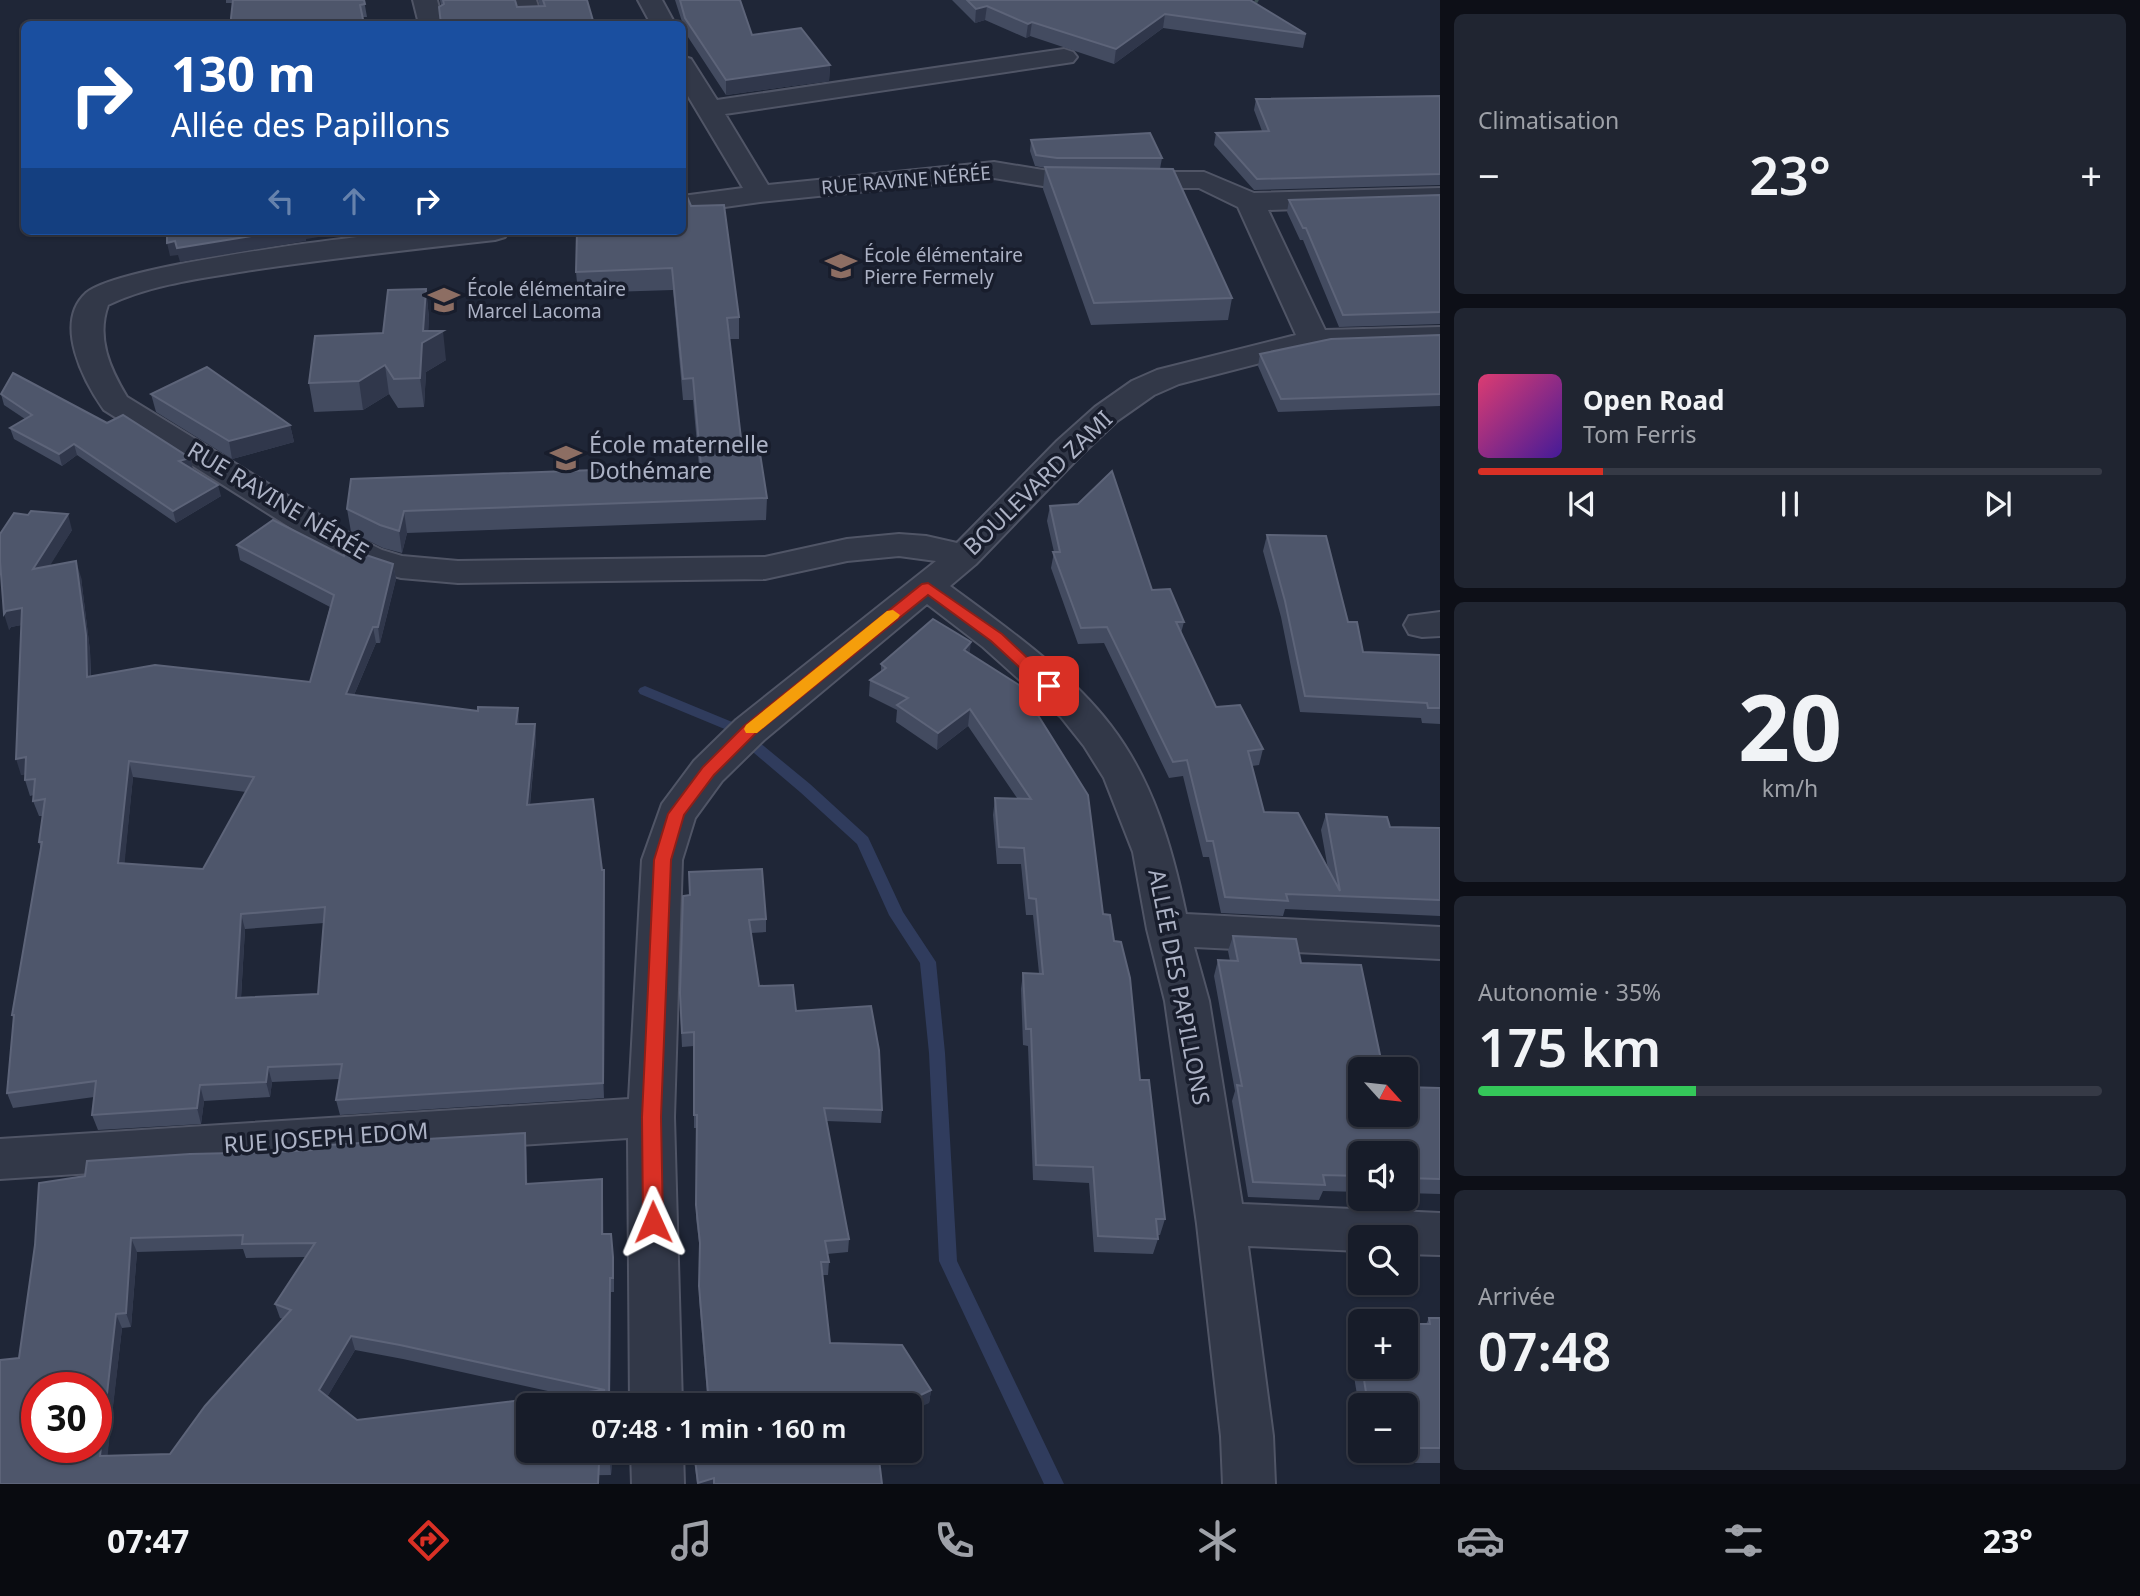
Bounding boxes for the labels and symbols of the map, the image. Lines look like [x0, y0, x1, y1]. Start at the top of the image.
street label: RUE RAVINE NÉRÉE [820, 160, 992, 200]
place label: École élémentaire Pierre Fermely [864, 242, 1023, 290]
school or university icon: École élémentaire Pierre Fermely [824, 249, 858, 283]
place label: École élémentaire Marcel Lacoma [467, 276, 626, 324]
school or university icon: École élémentaire Marcel Lacoma [427, 283, 461, 317]
street label: BOULEVARD ZAMI [956, 403, 1119, 562]
place label: École maternelle Dothémare [589, 428, 769, 486]
street label: RUE RAVINE NÉRÉE [182, 433, 375, 567]
school or university icon: École maternelle Dothémare [549, 441, 583, 475]
pin [1019, 656, 1079, 716]
street label: ALLÉE DES PAPILLONS [1141, 866, 1219, 1107]
north arrow [1348, 1057, 1418, 1127]
street label: RUE JOSEPH EDOM [223, 1114, 429, 1160]
position arrow [616, 1185, 690, 1259]
speed limit sign: 30 [21, 1372, 112, 1463]

